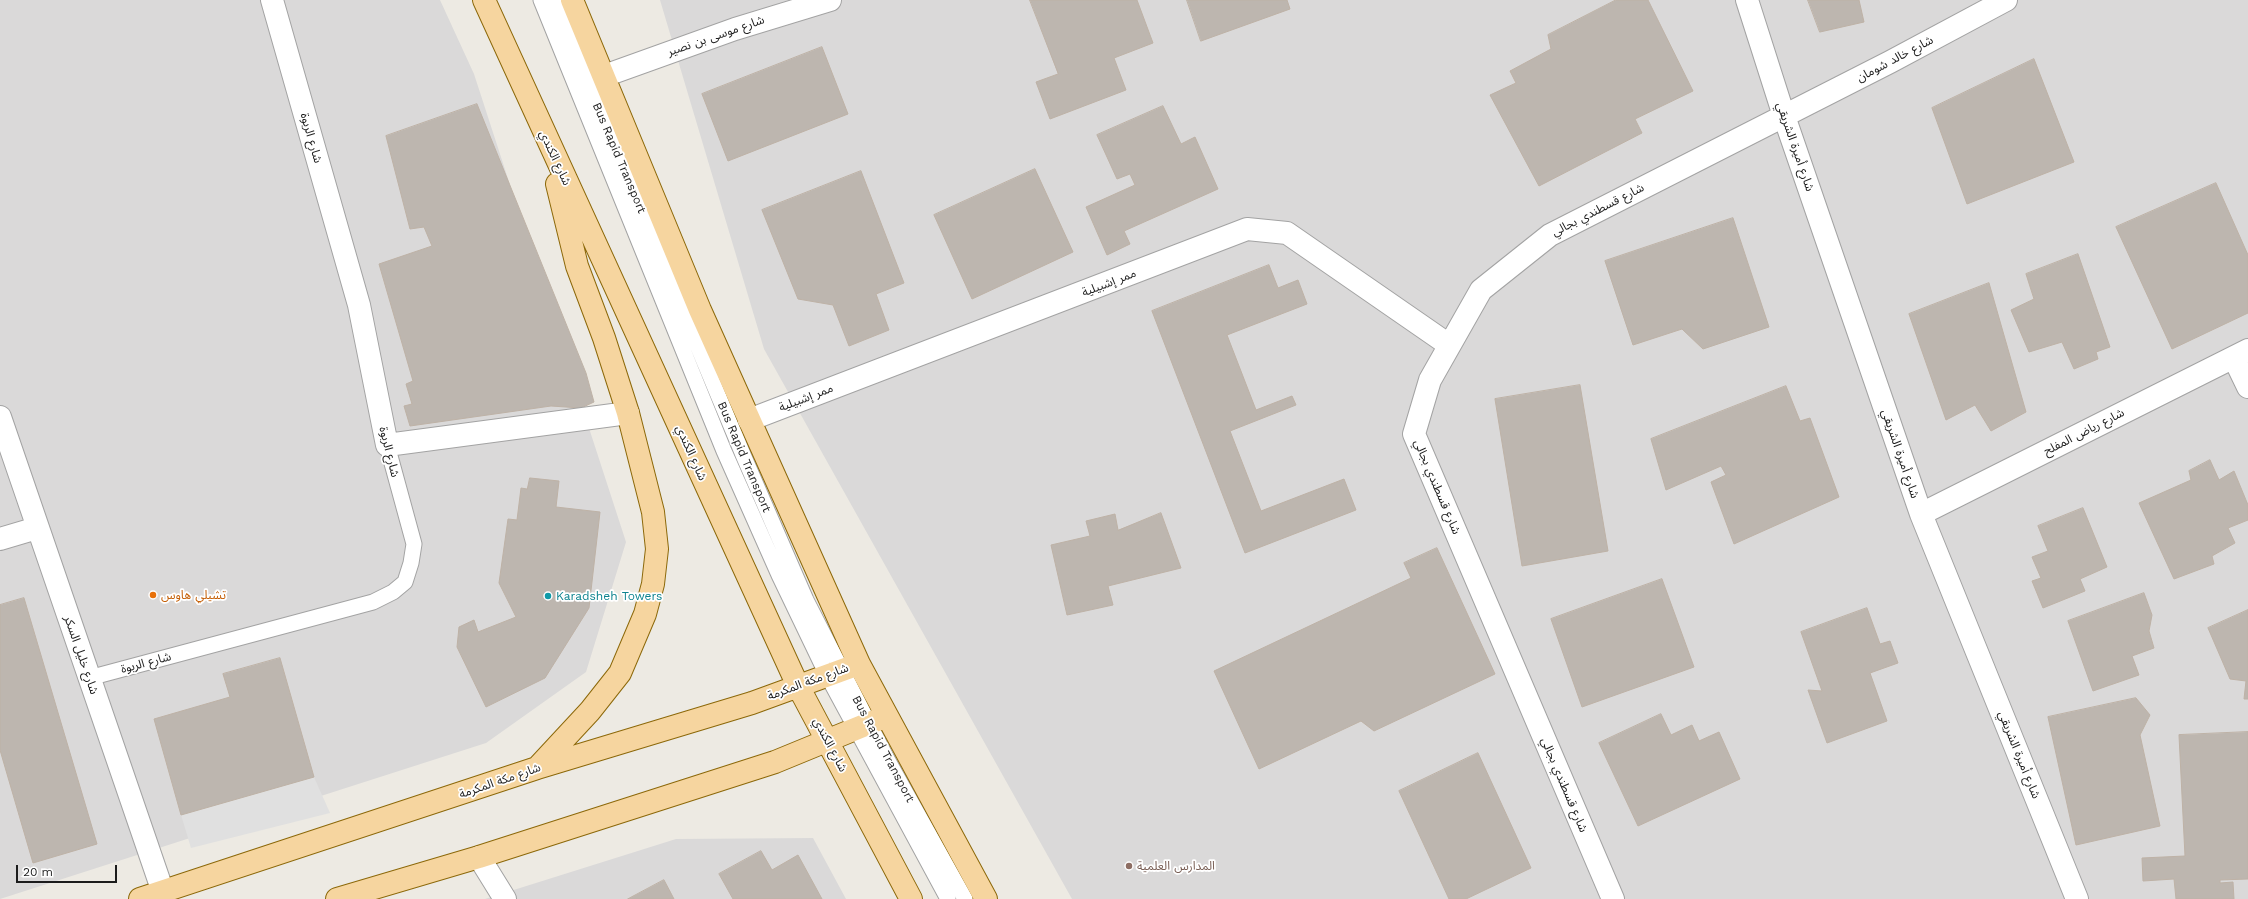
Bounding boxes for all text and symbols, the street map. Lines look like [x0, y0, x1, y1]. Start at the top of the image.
street label: شارع موسى بن نصير [666, 13, 766, 59]
street label: شارع خالد شومان [1854, 33, 1936, 85]
street label: Bus Rapid Transport [589, 101, 649, 215]
street label: شارع أميرة الشريقي [1773, 101, 1817, 193]
street label: شارع الربوة [297, 111, 325, 165]
street label: شارع الكندي [536, 128, 574, 188]
street label: شارع قسطندي بجالي [1549, 181, 1647, 239]
street label: ممر إشبيلية [1080, 266, 1138, 300]
street label: ممر إشبيلية [777, 381, 835, 415]
street label: Bus Rapid Transport [714, 400, 774, 514]
street label: شارع رياض المفلح [2041, 405, 2127, 459]
street label: شارع أميرة الشريقي [1878, 408, 1922, 500]
street label: شارع الكندي [672, 423, 710, 483]
street label: شارع الربوة [376, 425, 402, 479]
street label: شارع قسطندي بجالي [1411, 437, 1463, 537]
place label: تشيلي هاوس [161, 588, 226, 602]
place label: Karadsheh Towers [556, 589, 662, 603]
marker: تشيلي هاوس [148, 590, 158, 600]
marker: Karadsheh Towers [543, 591, 553, 601]
street label: شارع خليل السكر [61, 614, 101, 696]
street label: شارع الربوة [119, 649, 173, 677]
street label: شارع مكة المكرمة [766, 661, 850, 703]
street label: Bus Rapid Transport [849, 693, 917, 805]
street label: شارع أميرة الشريقي [1995, 709, 2043, 801]
street label: شارع الكندي [810, 715, 850, 775]
street label: شارع قسطندي بجالي [1538, 735, 1590, 835]
street label: شارع مكة المكرمة [457, 760, 543, 802]
scale bar [18, 857, 119, 883]
place label: المدارس العلمية [1137, 859, 1215, 873]
marker: المدارس العلمية [1124, 861, 1134, 871]
text: 20 m [23, 865, 53, 879]

